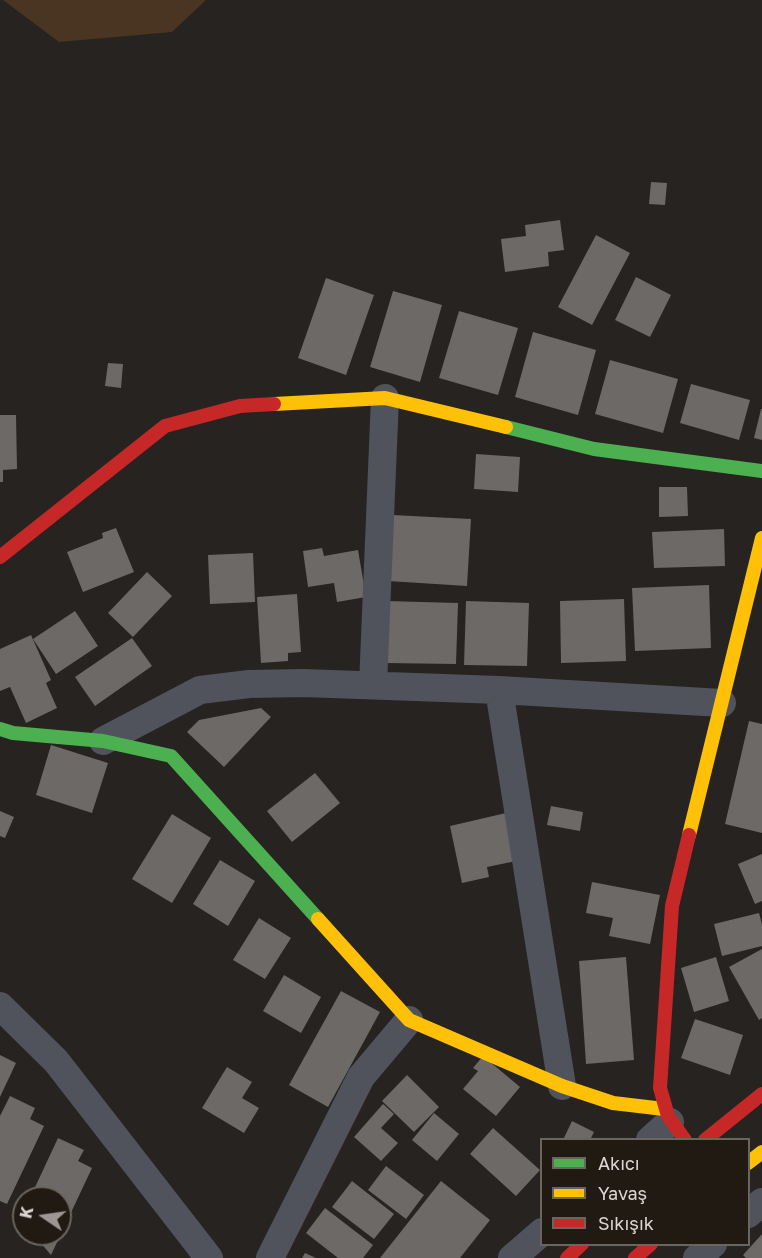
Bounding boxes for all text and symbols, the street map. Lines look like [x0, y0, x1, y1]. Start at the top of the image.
legend [540, 1138, 750, 1246]
text: Akıcı [598, 1152, 640, 1174]
text: Yavaş [598, 1182, 647, 1204]
north arrow [12, 1186, 72, 1246]
text: K [15, 1205, 37, 1220]
text: Sıkışık [598, 1212, 654, 1234]

